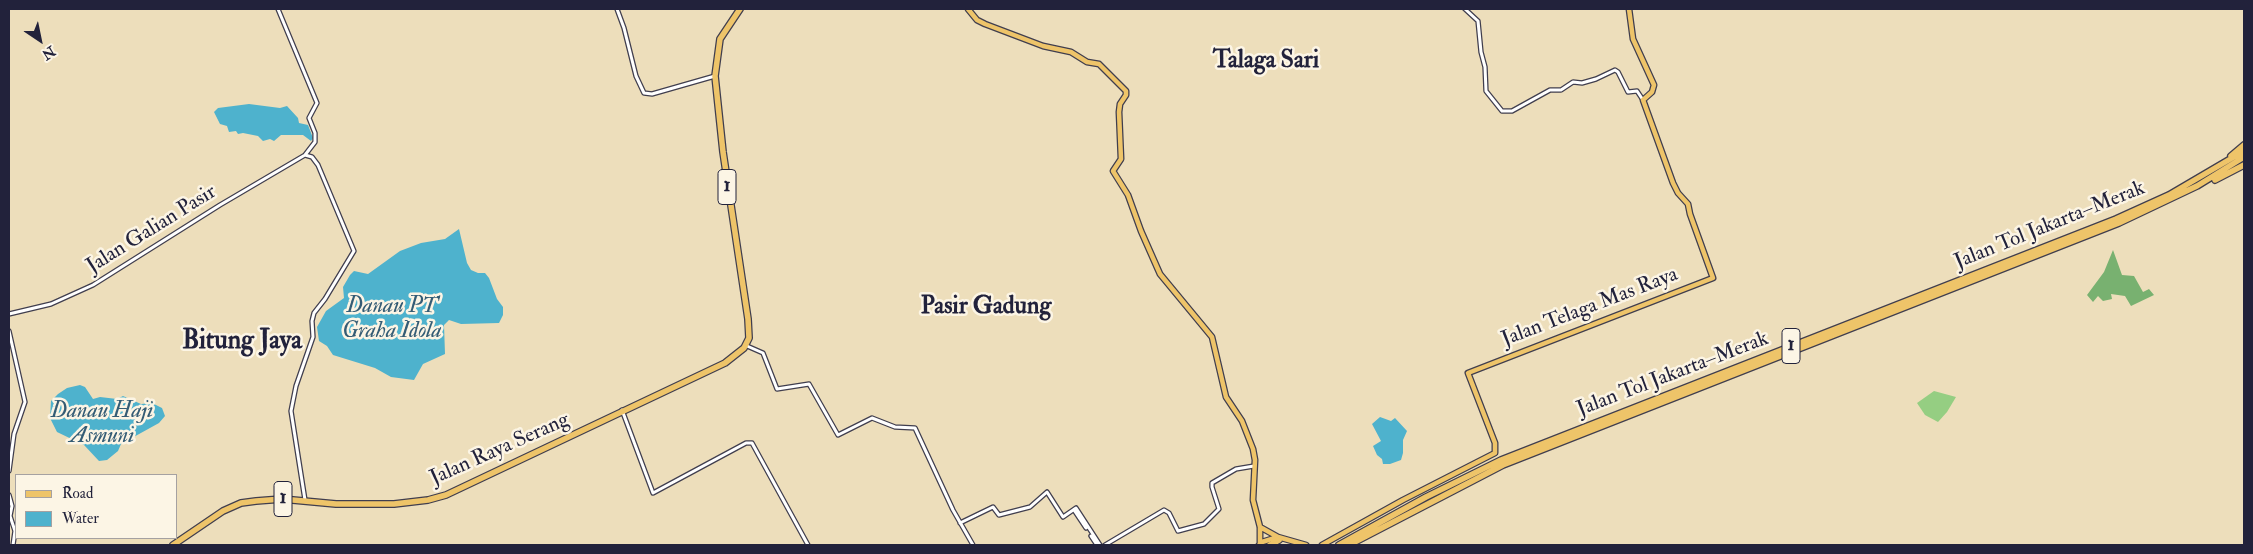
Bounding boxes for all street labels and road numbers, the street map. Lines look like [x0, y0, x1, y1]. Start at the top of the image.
road number: 1 [718, 170, 736, 204]
street label: Jalan Tol Jakarta–Merak [1951, 176, 2149, 276]
street label: Jalan Galian Pasir [83, 180, 221, 280]
street label: Jalan Telaga Mas Raya [1498, 263, 1682, 353]
street label: Jalan Tol Jakarta–Merak [1574, 327, 1772, 423]
road number: 1 [1782, 328, 1800, 364]
street label: Jalan Raya Serang [426, 408, 574, 492]
road number: 1 [274, 482, 292, 516]

